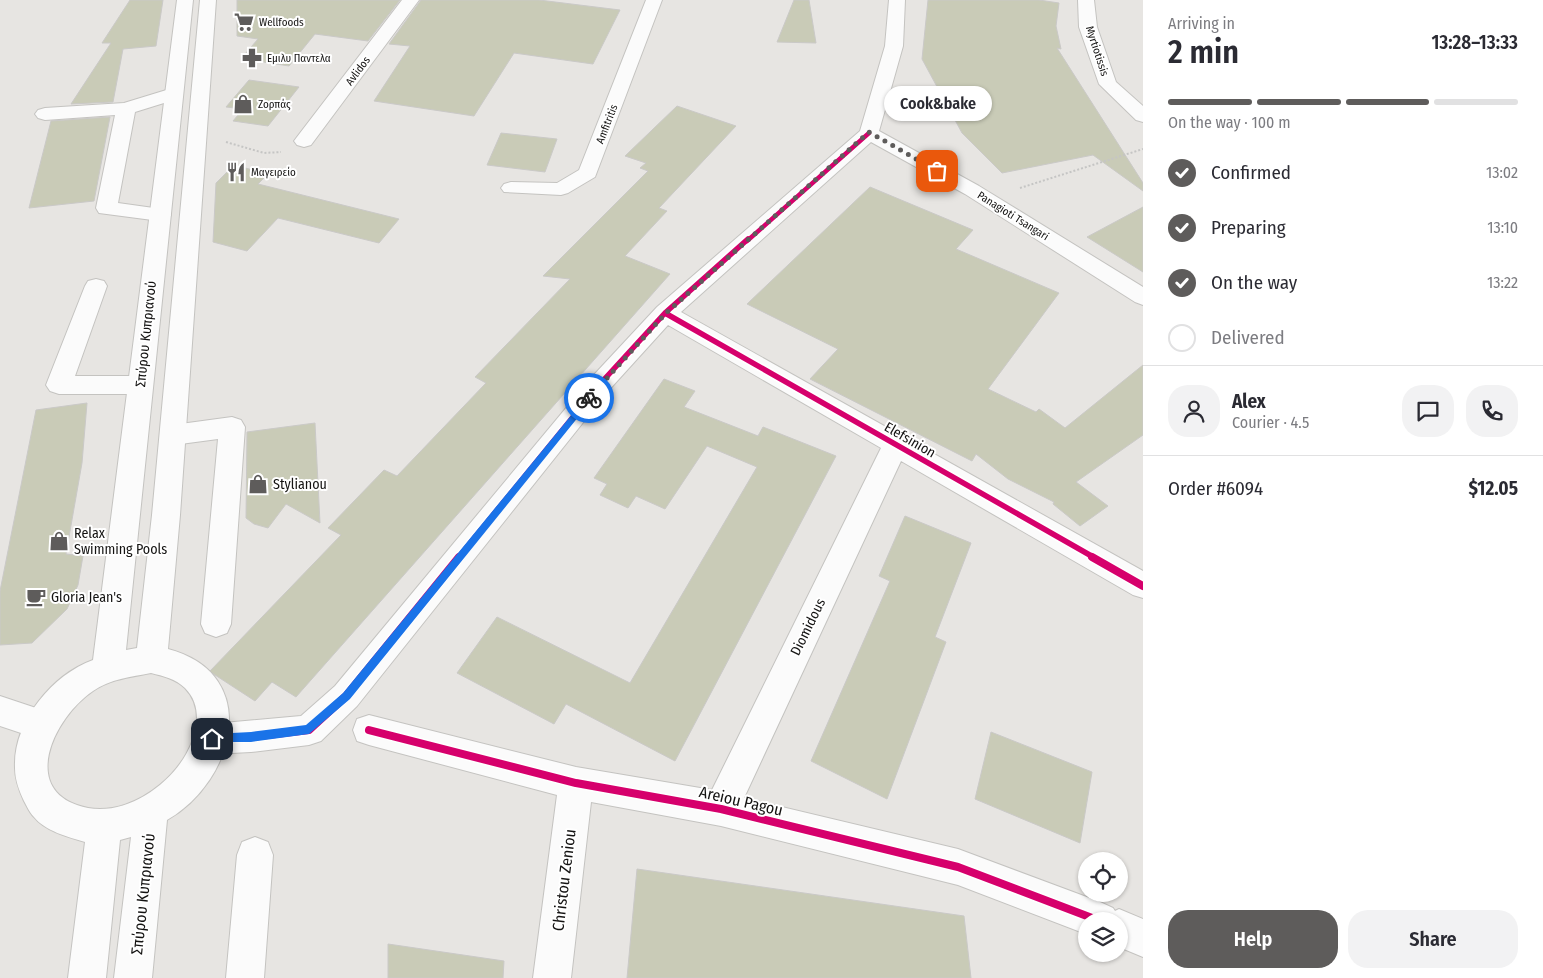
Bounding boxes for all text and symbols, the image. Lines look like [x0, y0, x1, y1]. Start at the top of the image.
supermarket icon: Wellfoods [233, 11, 255, 33]
text: Arriving in [1168, 14, 1235, 33]
place label: Wellfoods [259, 16, 304, 29]
street label: Myrtiotissis [1083, 24, 1111, 78]
text: 13:28–13:33 [1431, 31, 1518, 54]
text: 2 min [1168, 33, 1239, 71]
pharmacy icon: Εμιλυ Παντελα [241, 47, 263, 69]
place label: Εμιλυ Παντελα [267, 52, 331, 65]
street label: Avlidos [343, 54, 373, 88]
callout: Cook&bake [883, 86, 991, 121]
shop icon: Ζορπάς [232, 93, 254, 115]
text: Cook&bake [900, 94, 976, 113]
place label: Ζορπάς [258, 98, 291, 111]
street label: Amfitritis [594, 102, 621, 146]
text: On the way · 100 m [1168, 113, 1290, 132]
pin [916, 150, 958, 192]
icon: bag [923, 157, 951, 185]
icon: check [1168, 159, 1196, 187]
restaurant icon: Μαγειρείο [225, 161, 247, 183]
text: Confirmed [1211, 161, 1291, 184]
text: 13:02 [1486, 163, 1518, 182]
place label: Μαγειρείο [251, 166, 296, 179]
street label: Panagioti Tsangari [975, 189, 1051, 243]
icon: check [1168, 214, 1196, 242]
text: Preparing [1211, 216, 1286, 239]
text: 13:10 [1487, 218, 1518, 237]
icon: check [1168, 269, 1196, 297]
text: On the way [1211, 271, 1297, 294]
text: 13:22 [1487, 273, 1518, 292]
street label: Σπύρου Κυπριανού [132, 280, 160, 388]
text: Delivered [1211, 326, 1285, 349]
courier [564, 373, 614, 423]
icon: bike [575, 384, 603, 412]
button: person [1168, 385, 1220, 437]
button: chat [1402, 385, 1454, 437]
button: phone [1466, 385, 1518, 437]
text: Alex [1232, 390, 1266, 413]
text: Courier · 4.5 [1232, 413, 1309, 432]
street label: Elefsinion [881, 419, 939, 461]
shop icon: Stylianou [247, 473, 269, 495]
place label: Stylianou [273, 476, 327, 493]
text: Order #6094 [1168, 477, 1263, 500]
text: $12.05 [1469, 477, 1518, 500]
place label: Relax Swimming Pools [74, 525, 167, 558]
shop icon: Relax Swimming Pools [48, 530, 70, 552]
cafe icon: Gloria Jean's [25, 586, 47, 608]
place label: Gloria Jean's [51, 589, 122, 606]
street label: Diomidous [787, 596, 829, 658]
pin [191, 718, 233, 760]
icon: home [198, 725, 226, 753]
street label: Areiou Pagou [697, 782, 785, 820]
street label: Christou Zeniou [548, 828, 580, 932]
street label: Σπύρου Κυπριανού [127, 832, 159, 956]
map controls [1078, 852, 1128, 962]
button: locate [1078, 852, 1128, 902]
button: Help [1168, 910, 1338, 968]
button: Share [1348, 910, 1518, 968]
button: layers [1078, 912, 1128, 962]

